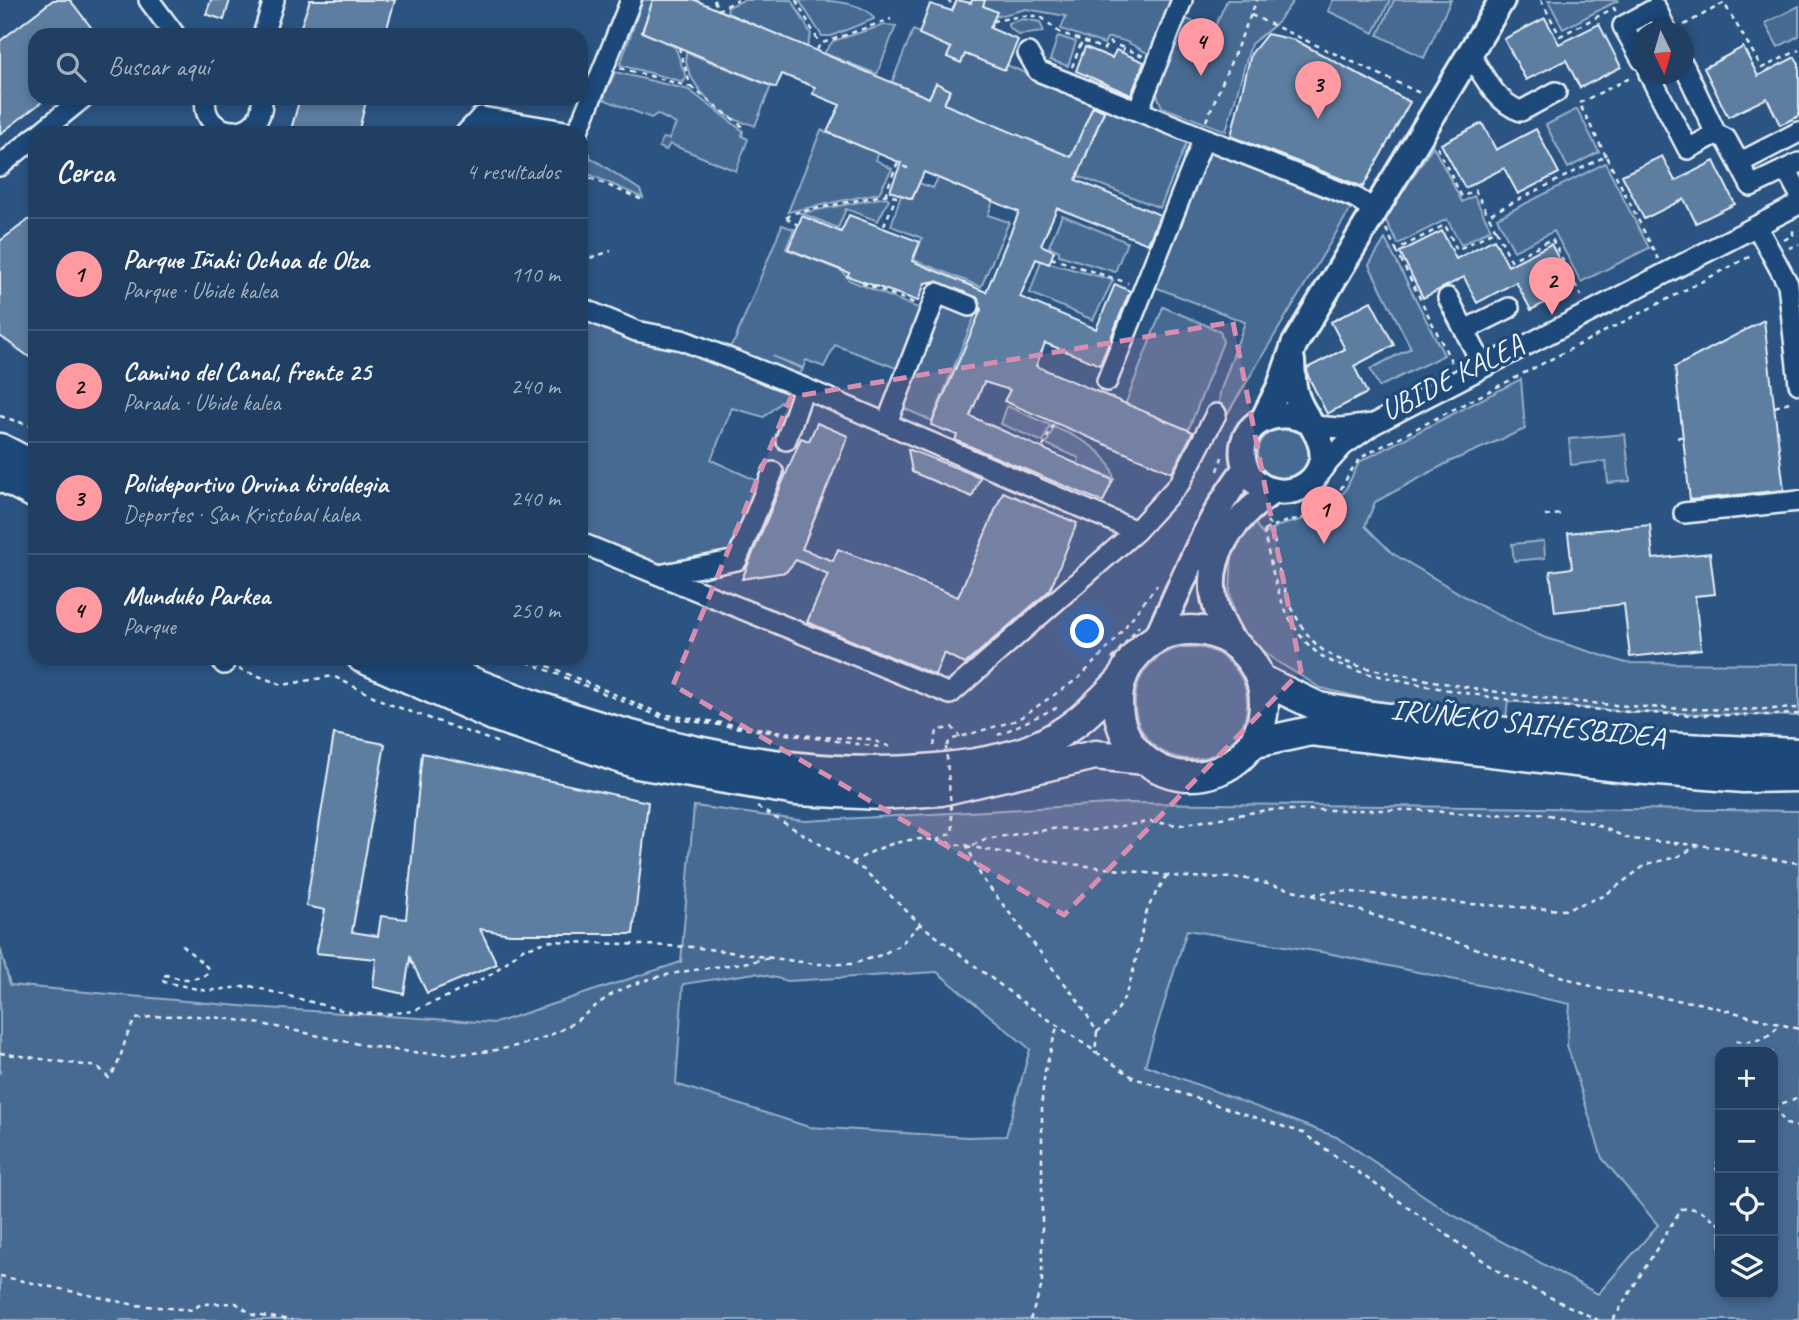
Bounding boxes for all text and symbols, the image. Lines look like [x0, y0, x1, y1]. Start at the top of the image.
pin: 4 [1178, 18, 1224, 76]
north arrow [1631, 21, 1694, 84]
search box [28, 28, 588, 105]
icon: search [52, 48, 90, 86]
text: Buscar aquí [108, 50, 210, 83]
pin: 3 [1295, 61, 1341, 119]
text: Cerca [56, 153, 114, 191]
text: 4 resultados [466, 157, 560, 186]
text: Parque Iñaki Ochoa de Olza [123, 243, 369, 276]
pin: 2 [1529, 257, 1575, 315]
text: 1 [74, 260, 84, 289]
text: 110 m [511, 260, 560, 289]
text: Parque · Ubide kalea [123, 276, 278, 305]
street label: UBIDE KALEA [1374, 324, 1530, 429]
text: Camino del Canal, frente 25 [123, 355, 371, 388]
text: 2 [74, 372, 84, 401]
text: 240 m [511, 372, 560, 401]
text: Parada · Ubide kalea [123, 388, 281, 417]
text: Polideportivo Orvina kiroldegia [123, 467, 388, 500]
text: 3 [74, 484, 84, 513]
text: 240 m [511, 484, 560, 513]
pin: 1 [1301, 486, 1347, 544]
text: Deportes · San Kristobal kalea [123, 500, 360, 529]
text: Munduko Parkea [123, 579, 270, 612]
text: 4 [74, 596, 84, 625]
text: 250 m [511, 596, 560, 625]
text: Parque [123, 612, 176, 641]
your location [1070, 614, 1104, 648]
street label: IRUÑEKO SAIHESBIDEA [1389, 690, 1668, 756]
map controls [1715, 1047, 1778, 1299]
button: + [1715, 1047, 1778, 1110]
button: − [1715, 1110, 1778, 1173]
button: locate [1715, 1173, 1778, 1236]
button: layers [1715, 1236, 1778, 1299]

